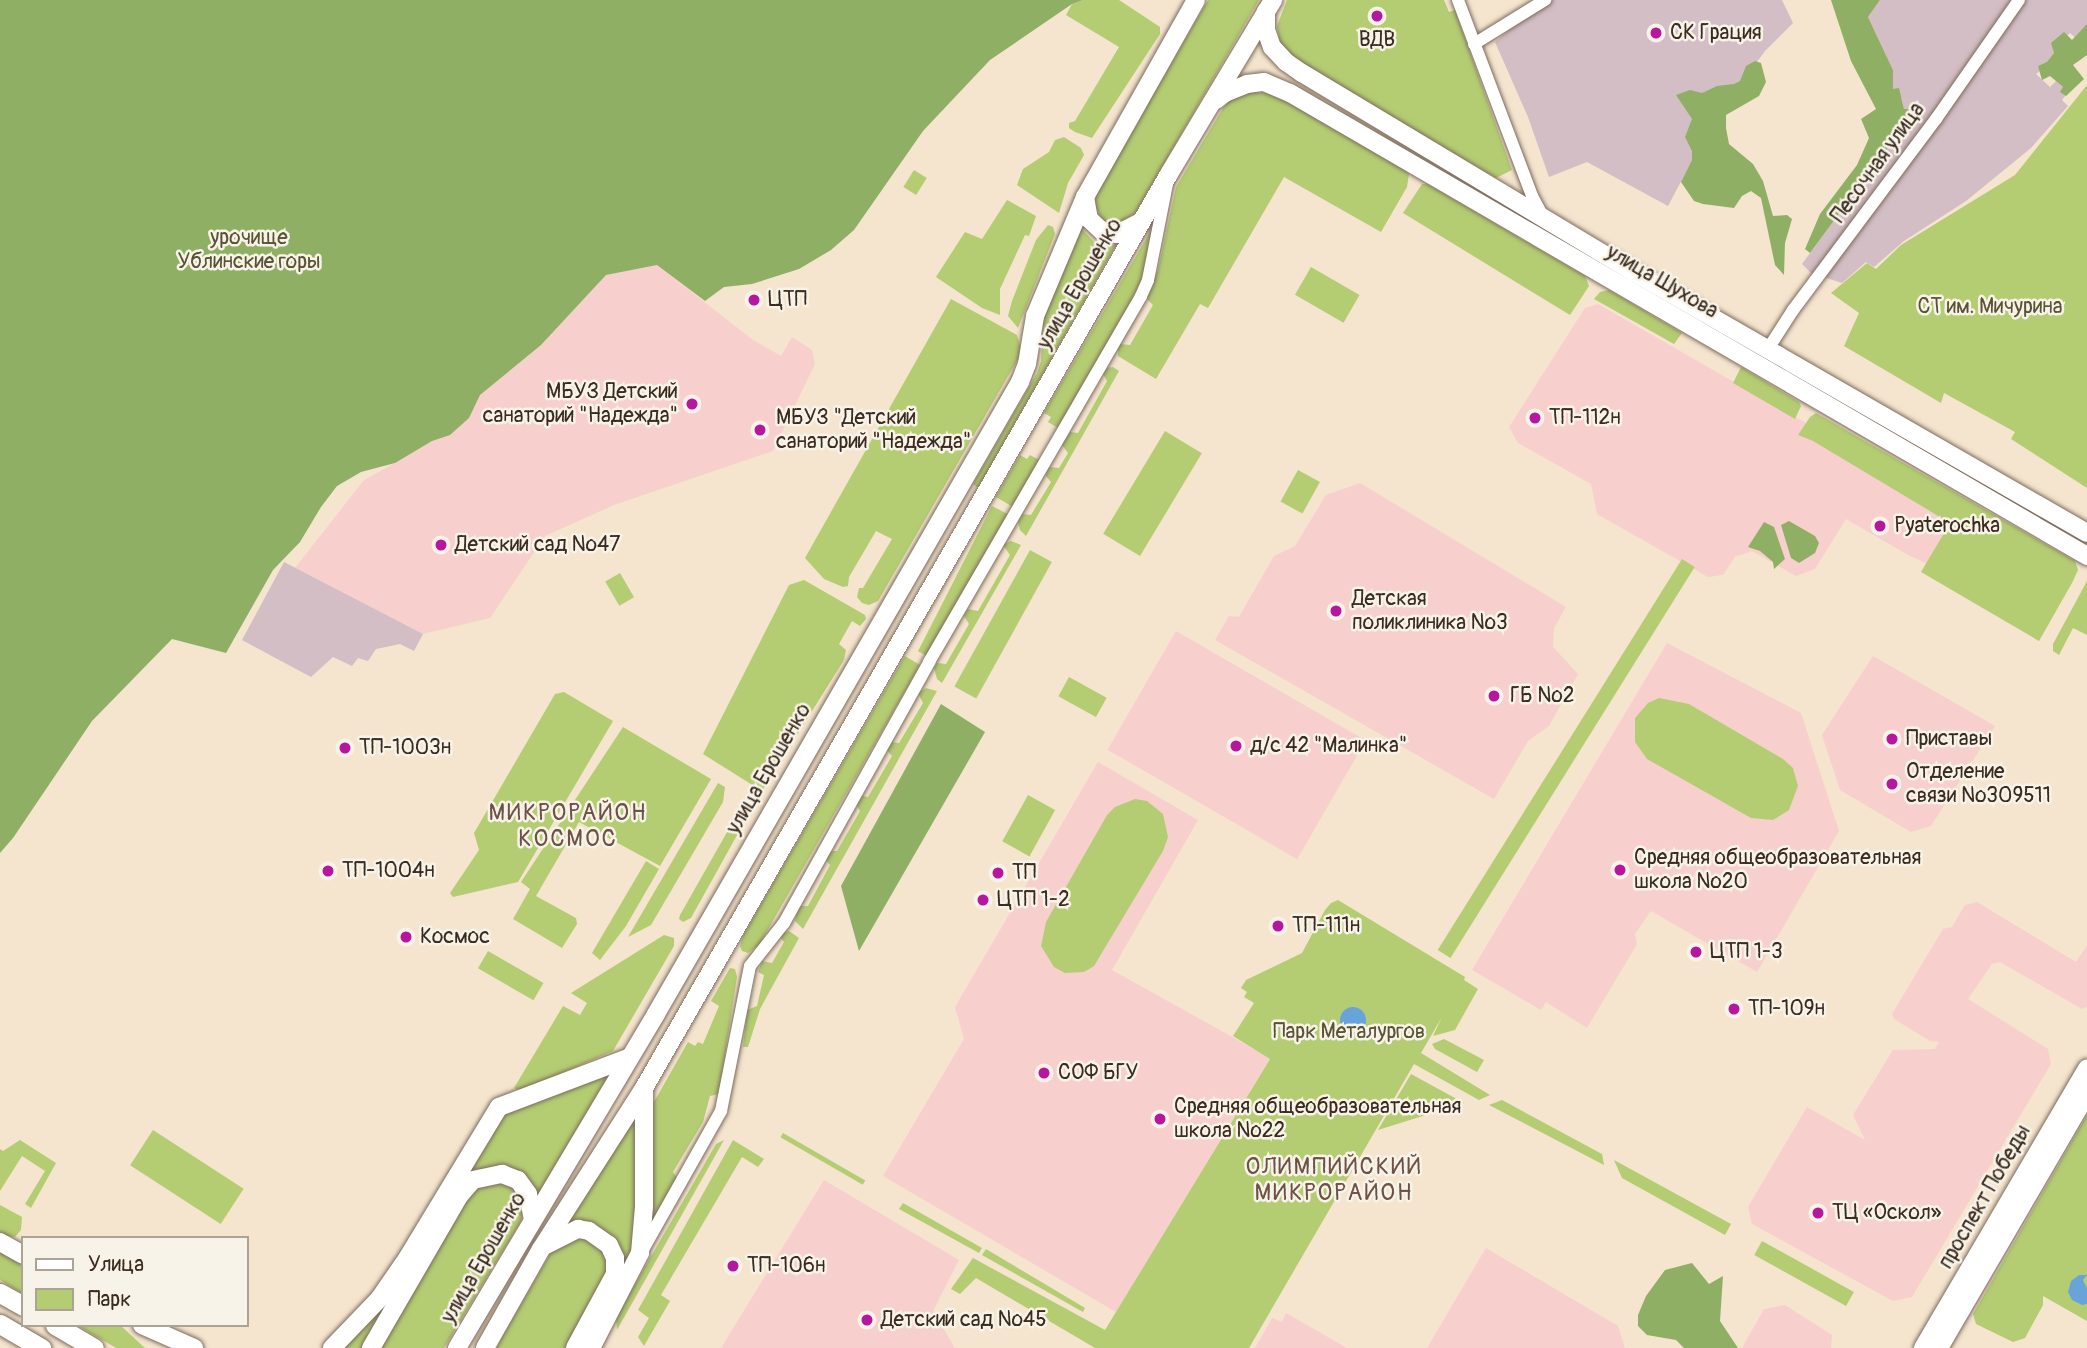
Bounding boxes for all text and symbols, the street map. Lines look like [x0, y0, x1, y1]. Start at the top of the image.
marker: ВДВ [1369, 8, 1385, 24]
place label: СК Грация [1670, 20, 1762, 46]
marker: СК Грация [1648, 25, 1664, 41]
place label: ВДВ [1359, 27, 1395, 53]
street label: Песочная улица [1826, 98, 1930, 228]
street label: улица Ерошенко [1032, 214, 1128, 354]
park label: урочище Ублинские горы [177, 225, 321, 275]
street label: улица Шухова [1602, 240, 1722, 324]
place label: ЦТП [768, 287, 807, 313]
marker: ЦТП [746, 292, 762, 308]
park label: СТ им. Мичурина [1917, 294, 2063, 320]
place label: МБУЗ Детский санаторий "Надежда" [483, 379, 678, 429]
marker: МБУЗ Детский санаторий "Надежда" [684, 396, 700, 412]
place label: МБУЗ "Детский санаторий "Надежда" [776, 405, 971, 455]
place label: ТП-112н [1549, 405, 1621, 431]
marker: ТП-112н [1527, 410, 1543, 426]
marker: МБУЗ "Детский санаторий "Надежда" [750, 420, 770, 440]
place label: Pyaterochka [1894, 513, 2000, 539]
marker: Pyaterochka [1872, 518, 1888, 534]
place label: Детский сад №47 [455, 532, 620, 558]
marker: Детский сад №47 [433, 537, 449, 553]
place label: Детская поликлиника №3 [1352, 586, 1508, 636]
marker: Детская поликлиника №3 [1326, 601, 1346, 621]
place label: ГБ №2 [1510, 683, 1574, 709]
marker: ГБ №2 [1484, 686, 1504, 706]
street label: улица Ерошенко [721, 699, 817, 839]
place label: Приставы [1906, 726, 1992, 752]
marker: Приставы [1884, 731, 1900, 747]
place label: д/с 42 "Малинка" [1250, 733, 1407, 759]
place label: ТП-1003н [359, 735, 451, 761]
marker: д/с 42 "Малинка" [1228, 738, 1244, 754]
marker: ТП-1003н [337, 740, 353, 756]
place label: Отделение связи №309511 [1906, 759, 2051, 809]
marker: Отделение связи №309511 [1884, 776, 1900, 792]
district label: МИКРОРАЙОН КОСМОС [490, 799, 646, 853]
place label: Средняя общеобразовательная школа №20 [1634, 845, 1921, 895]
place label: ТП-1004н [342, 858, 435, 884]
place label: ТП [1012, 860, 1036, 886]
marker: Средняя общеобразовательная школа №20 [1612, 862, 1628, 878]
marker: ТП-1004н [320, 863, 336, 879]
marker: ТП [990, 865, 1006, 881]
place label: ЦТП 1-2 [997, 887, 1070, 913]
marker: ЦТП 1-2 [975, 892, 991, 908]
place label: ТП-111н [1292, 913, 1360, 939]
marker: ТП-111н [1270, 918, 1286, 934]
place label: Космос [420, 924, 490, 950]
marker: Космос [398, 929, 414, 945]
place label: ЦТП 1-3 [1710, 939, 1783, 965]
marker: ЦТП 1-3 [1688, 944, 1704, 960]
place label: ТП-109н [1748, 996, 1825, 1022]
marker: ТП-109н [1726, 1001, 1742, 1017]
park label: Парк Металургов [1273, 1019, 1425, 1045]
place label: СОФ БГУ [1058, 1060, 1138, 1086]
marker: СОФ БГУ [1036, 1065, 1052, 1081]
place label: Средняя общеобразовательная школа №22 [1174, 1094, 1461, 1144]
marker: Средняя общеобразовательная школа №22 [1152, 1111, 1168, 1127]
street label: проспект Победы [1934, 1121, 2036, 1273]
district label: ОЛИМПИЙСКИЙ МИКРОРАЙОН [1247, 1153, 1421, 1207]
street label: улица Ерошенко [436, 1188, 532, 1328]
place label: ТЦ «Оскол» [1832, 1200, 1941, 1226]
marker: ТЦ «Оскол» [1810, 1205, 1826, 1221]
legend [21, 1236, 248, 1327]
text: Улица [88, 1251, 144, 1278]
place label: ТП-106н [747, 1253, 825, 1279]
marker: ТП-106н [725, 1258, 741, 1274]
text: Парк [88, 1286, 131, 1313]
place label: Детский сад №45 [881, 1307, 1047, 1333]
marker: Детский сад №45 [859, 1312, 875, 1328]

